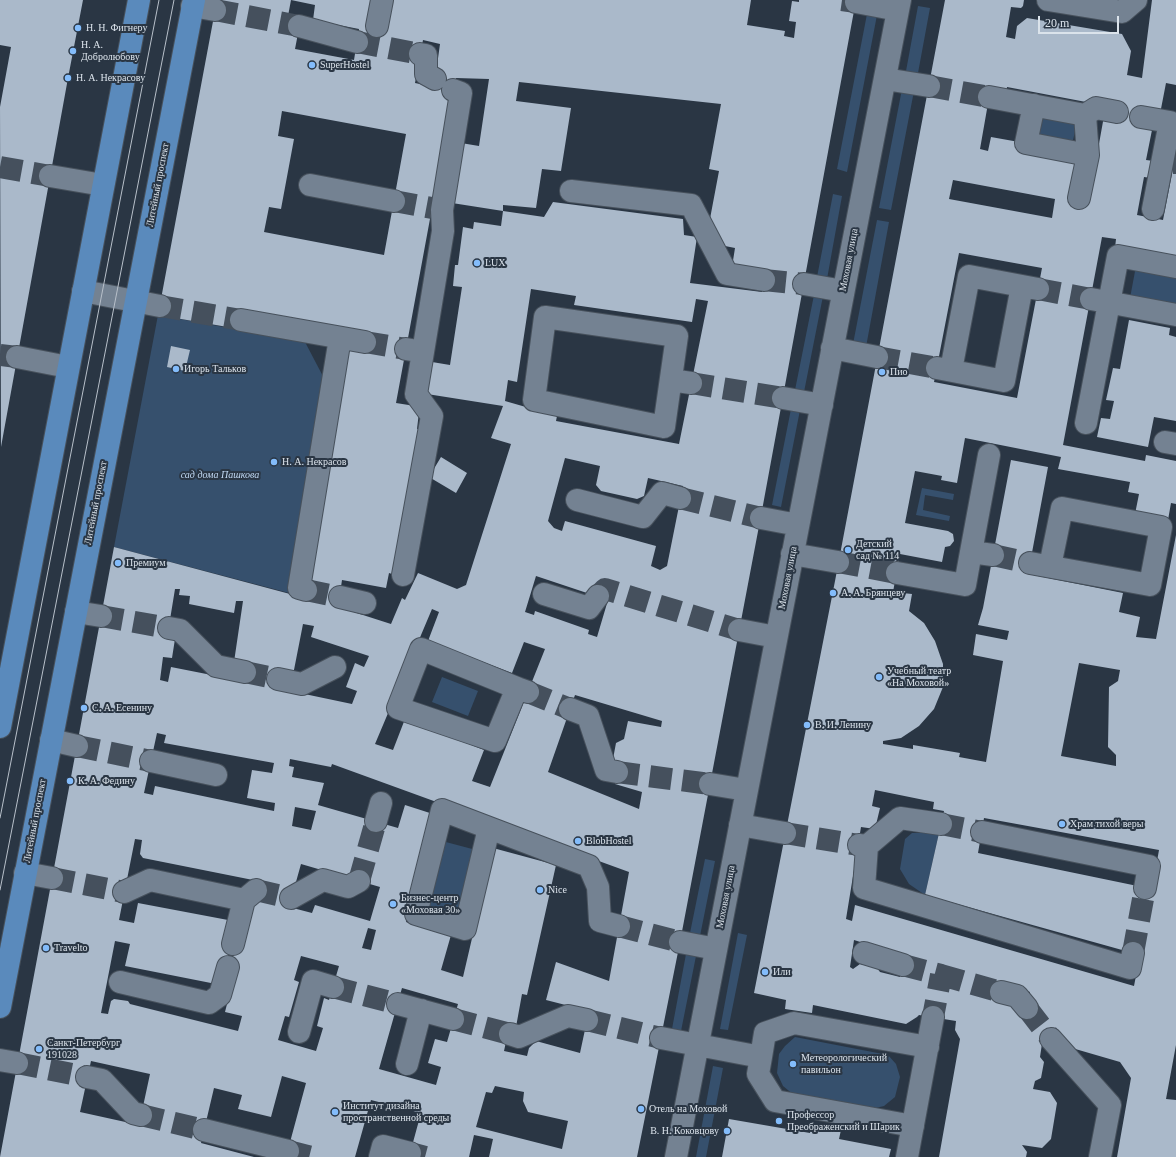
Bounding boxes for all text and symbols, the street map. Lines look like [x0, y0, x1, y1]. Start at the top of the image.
scale bar [1040, 8, 1121, 34]
text: 20 m [1045, 16, 1069, 30]
place label: Н. Н. Фигнеру [86, 22, 147, 34]
marker: Н. Н. Фигнеру [73, 23, 83, 33]
place label: Н. А. Добролюбову [81, 39, 140, 62]
marker: Н. А. Добролюбову [68, 46, 78, 56]
place label: SuperHostel [320, 59, 369, 71]
marker: SuperHostel [307, 60, 317, 70]
place label: Н. А. Некрасову [76, 72, 145, 84]
marker: Н. А. Некрасову [63, 73, 73, 83]
street label: Литейный проспект [144, 142, 172, 228]
street label: Моховая улица [837, 228, 861, 292]
place label: LUX [485, 257, 506, 269]
marker: LUX [472, 258, 482, 268]
place label: Игорь Тальков [184, 363, 246, 375]
marker: Игорь Тальков [171, 364, 181, 374]
place label: Пио [890, 366, 908, 378]
marker: Пио [877, 367, 887, 377]
place label: Н. А. Некрасов [282, 456, 347, 468]
marker: Н. А. Некрасов [269, 457, 279, 467]
street label: Литейный проспект [82, 460, 110, 546]
park label: сад дома Пашкова [181, 469, 259, 481]
place label: Детский сад № 114 [856, 538, 899, 562]
marker: Детский сад № 114 [843, 545, 853, 555]
street label: Моховая улица [776, 546, 800, 610]
place label: Премиум [126, 557, 166, 569]
marker: Премиум [113, 558, 123, 568]
place label: А. А. Брянцеву [841, 587, 905, 599]
marker: А. А. Брянцеву [828, 588, 838, 598]
place label: Учебный театр «На Моховой» [887, 665, 951, 688]
marker: Учебный театр «На Моховой» [874, 672, 884, 682]
place label: С. А. Есенину [92, 702, 152, 714]
marker: С. А. Есенину [79, 703, 89, 713]
place label: В. И. Ленину [815, 719, 871, 731]
marker: В. И. Ленину [802, 720, 812, 730]
place label: К. А. Федину [78, 775, 135, 787]
marker: К. А. Федину [65, 776, 75, 786]
street label: Литейный проспект [21, 778, 49, 864]
place label: Храм тихой веры [1070, 818, 1144, 830]
marker: Храм тихой веры [1057, 819, 1067, 829]
place label: BlobHostel [586, 835, 632, 847]
marker: BlobHostel [573, 836, 583, 846]
street label: Моховая улица [714, 865, 738, 929]
place label: Nice [548, 884, 567, 896]
marker: Nice [535, 885, 545, 895]
place label: Бизнес-центр «Моховая 30» [401, 892, 460, 916]
marker: Бизнес-центр «Моховая 30» [388, 899, 398, 909]
place label: Travelto [54, 942, 88, 954]
marker: Travelto [41, 943, 51, 953]
place label: Или [773, 966, 791, 978]
marker: Или [760, 967, 770, 977]
place label: Санкт-Петербург 191028 [47, 1037, 120, 1060]
marker: Санкт-Петербург 191028 [34, 1044, 44, 1054]
place label: Метеорологический павильон [801, 1052, 887, 1076]
marker: Метеорологический павильон [788, 1059, 798, 1069]
place label: Институт дизайна пространственной среды [343, 1100, 449, 1124]
place label: Отель на Моховой [649, 1103, 727, 1115]
marker: Отель на Моховой [636, 1104, 646, 1114]
marker: Институт дизайна пространственной среды [330, 1107, 340, 1117]
place label: Профессор Преображенский и Шарик [787, 1109, 900, 1132]
marker: Профессор Преображенский и Шарик [774, 1116, 784, 1126]
place label: В. Н. Коковцову [650, 1125, 719, 1137]
marker: В. Н. Коковцову [722, 1126, 732, 1136]

